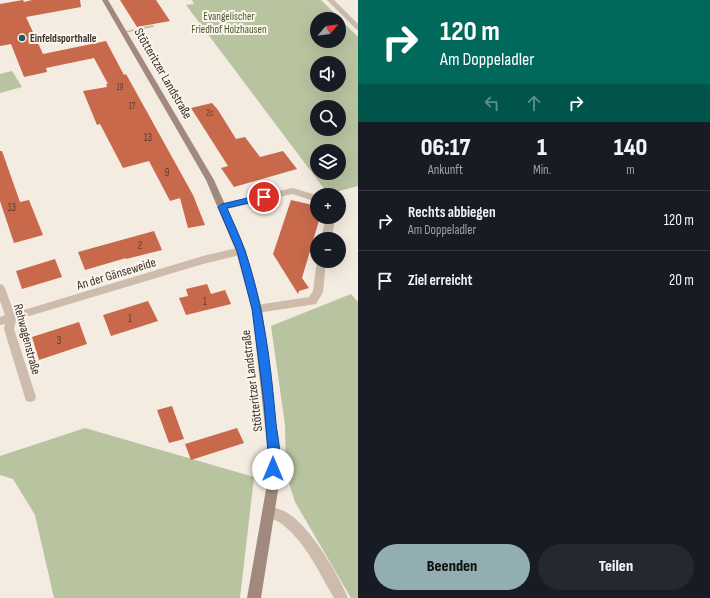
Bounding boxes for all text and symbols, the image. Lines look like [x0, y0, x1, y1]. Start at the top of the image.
park label: Evangelischer Friedhof Holzhausen [191, 10, 267, 36]
north arrow [310, 12, 346, 48]
map controls [310, 12, 346, 268]
text: 120 m [440, 15, 500, 48]
icon: right [374, 16, 426, 68]
street label: Stötteritzer Landstraße [131, 25, 196, 122]
place label: Einfeldsporthalle [30, 32, 97, 45]
marker: Einfeldsporthalle [17, 33, 27, 43]
text: Am Doppeladler [440, 49, 534, 70]
button: sound [310, 56, 346, 92]
house number: 19 [116, 82, 124, 93]
icon: left [481, 92, 503, 114]
icon: ahead [523, 92, 545, 114]
icon: right [565, 92, 587, 114]
button: search [310, 100, 346, 136]
house number: 17 [129, 101, 136, 112]
house number: 2c [206, 108, 214, 119]
house number: 13 [144, 131, 153, 144]
text: 06:17 [421, 133, 470, 162]
text: 1 [537, 133, 547, 162]
text: 140 [614, 133, 647, 162]
button: layers [310, 144, 346, 180]
text: Ankunft [428, 162, 463, 178]
text: Min. [533, 162, 551, 178]
text: m [626, 162, 635, 178]
house number: 9 [165, 166, 170, 179]
pin [247, 180, 281, 214]
icon: arrive [253, 186, 275, 208]
button: + [310, 188, 346, 224]
house number: 13 [8, 201, 17, 214]
text: Rechts abbiegen [408, 203, 496, 222]
icon: right [374, 210, 396, 232]
text: 120 m [664, 211, 694, 230]
text: Am Doppeladler [408, 222, 476, 238]
button: − [310, 232, 346, 268]
house number: 2 [138, 239, 143, 252]
street label: An der Gänseweide [74, 254, 158, 294]
icon: arrive [374, 270, 396, 292]
text: Ziel erreicht [408, 271, 472, 290]
text: 20 m [669, 271, 694, 290]
house number: 1 [203, 295, 207, 308]
street label: Rehwagenstraße [10, 302, 44, 376]
house number: 1 [128, 312, 132, 325]
street label: Stötteritzer Landstraße [238, 329, 266, 433]
house number: 3 [57, 334, 62, 347]
position arrow [252, 448, 294, 490]
button: Beenden [374, 544, 530, 590]
button: Teilen [538, 544, 694, 590]

